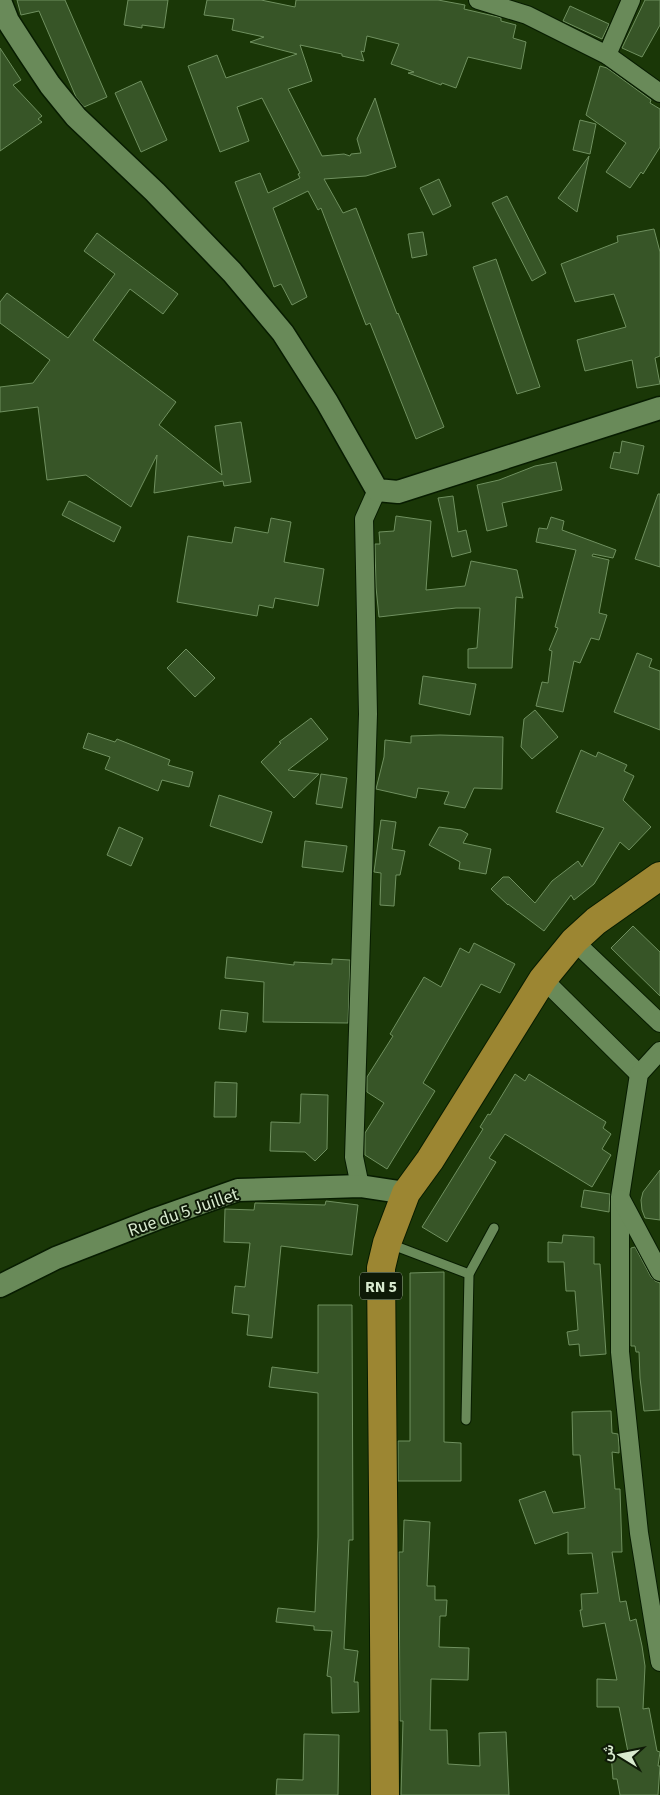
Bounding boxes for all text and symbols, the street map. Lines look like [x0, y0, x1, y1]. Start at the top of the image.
street label: Rue du 5 Juillet [125, 1182, 242, 1243]
road number: RN 5 [360, 1272, 402, 1300]
north arrow [595, 1730, 645, 1780]
text: ش [597, 1743, 620, 1763]

